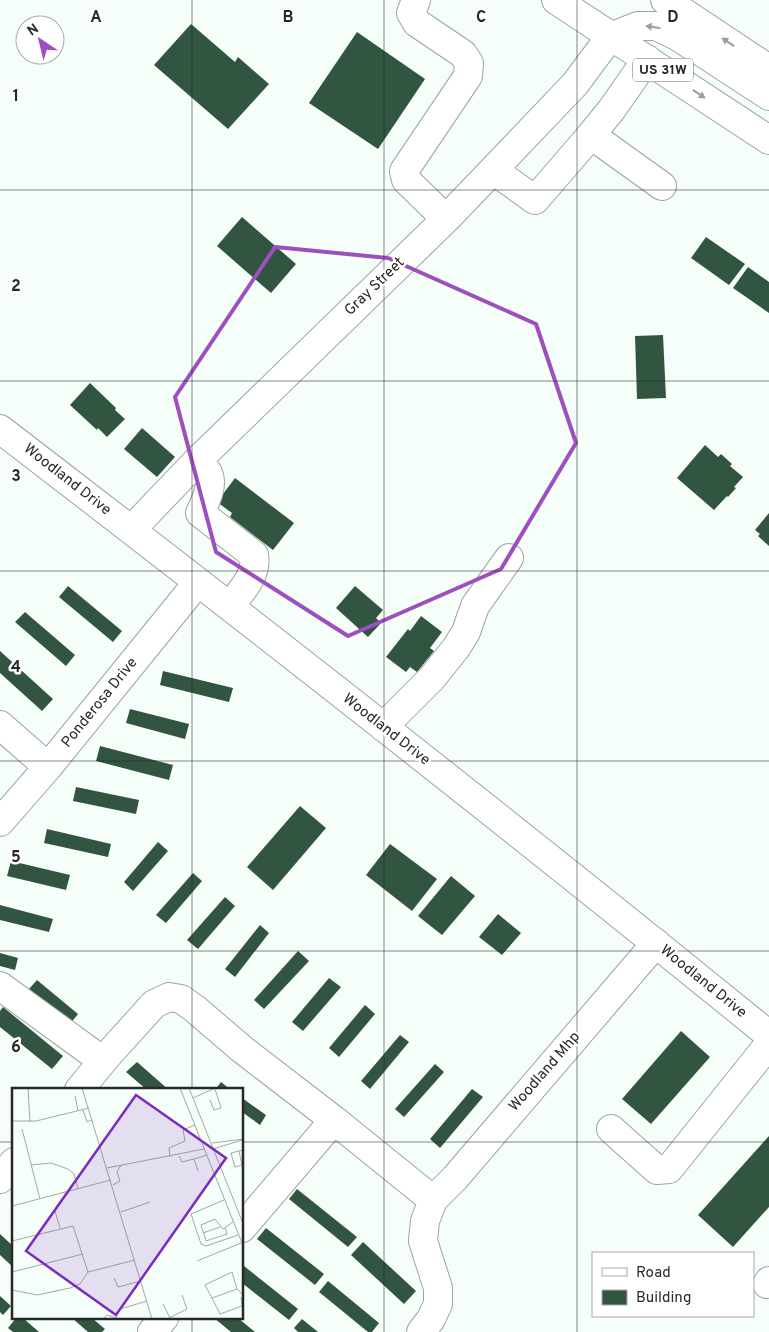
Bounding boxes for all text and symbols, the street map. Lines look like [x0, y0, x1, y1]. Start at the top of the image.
text: A [90, 8, 102, 28]
text: B [282, 8, 294, 28]
text: C [476, 8, 486, 28]
text: D [667, 8, 679, 28]
north arrow [15, 15, 65, 65]
text: N [24, 21, 42, 40]
one-way arrow [645, 23, 661, 31]
one-way arrow [722, 37, 735, 47]
road number: US 31W [633, 58, 693, 82]
text: 1 [13, 87, 19, 107]
one-way arrow [692, 89, 706, 98]
street label: Gray Street [341, 254, 409, 320]
text: 2 [11, 277, 21, 297]
street label: Woodland Drive [19, 440, 115, 520]
text: 3 [11, 467, 21, 487]
street label: Ponderosa Drive [58, 654, 142, 752]
text: 4 [11, 658, 21, 678]
street label: Woodland Drive [338, 690, 434, 770]
text: 5 [11, 848, 21, 868]
street label: Woodland Drive [656, 941, 750, 1023]
street label: Woodland Mhp [505, 1028, 585, 1116]
text: 6 [11, 1038, 21, 1058]
inset map [12, 1088, 244, 1320]
legend [592, 1252, 754, 1317]
text: Road [636, 1264, 671, 1283]
text: Building [636, 1289, 691, 1308]

